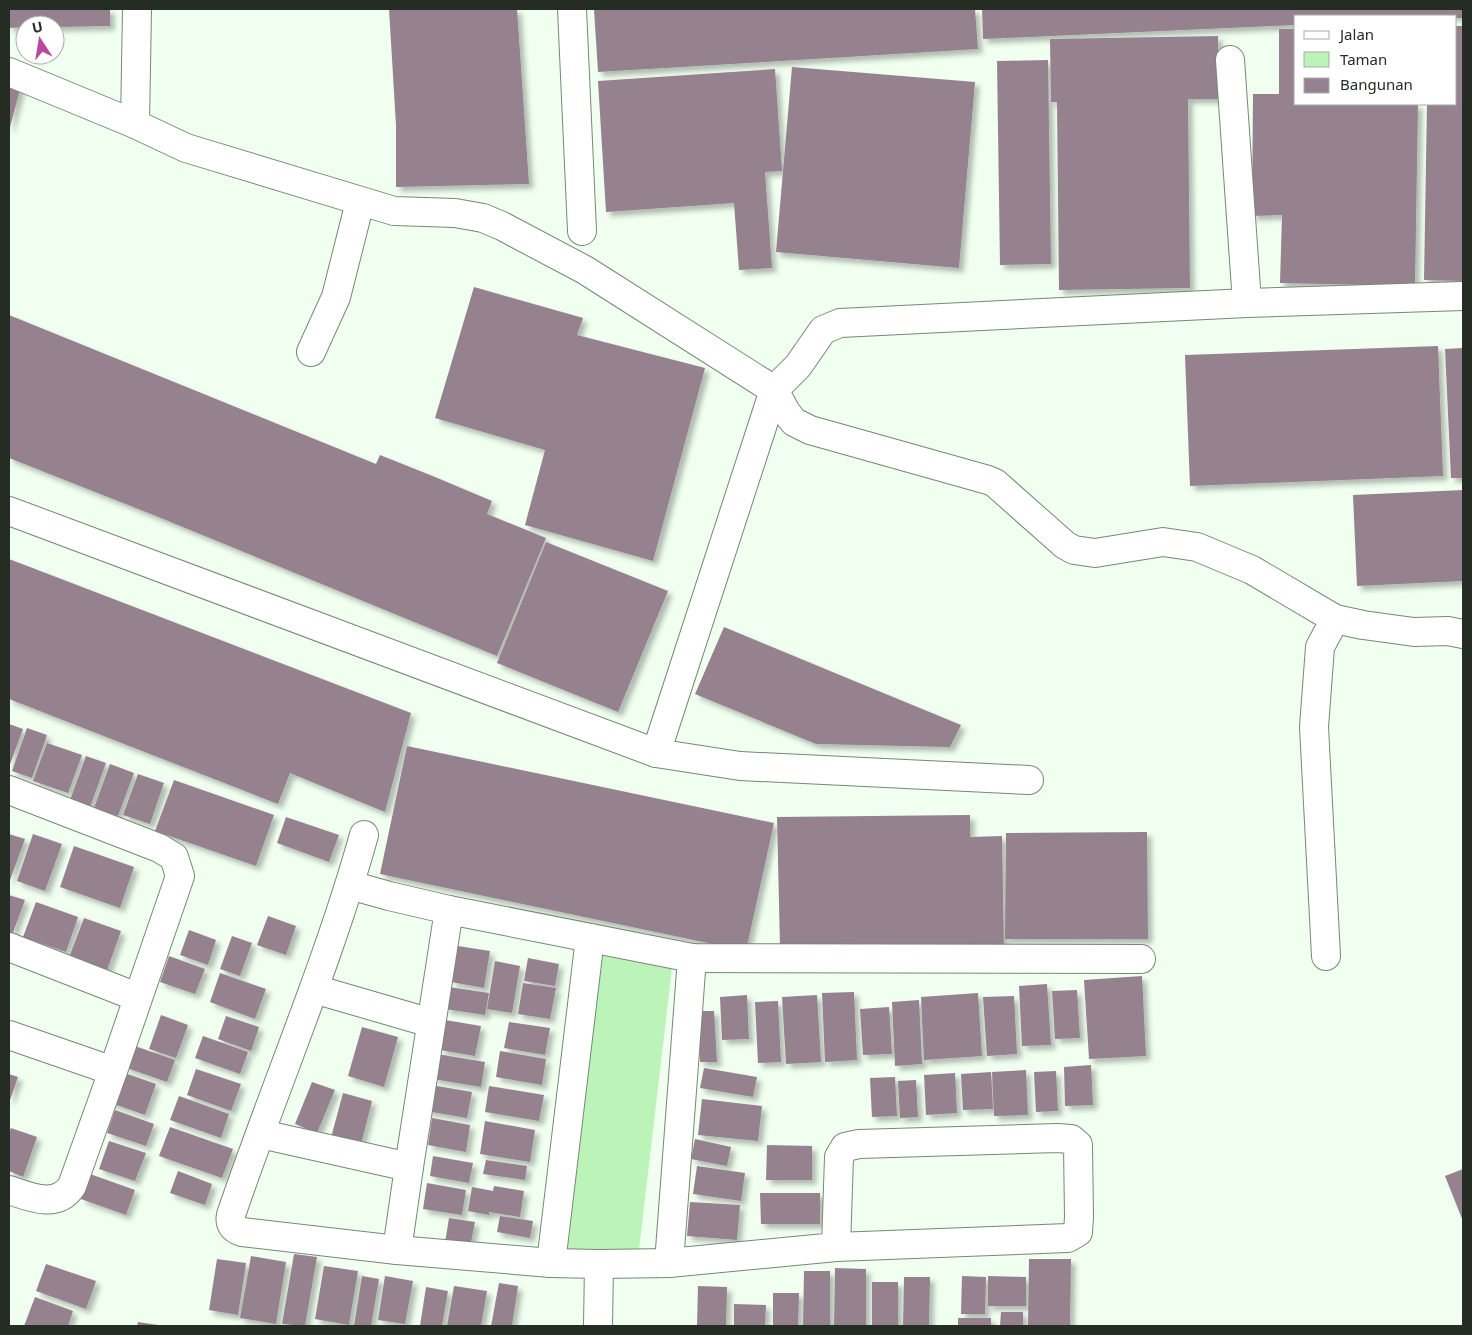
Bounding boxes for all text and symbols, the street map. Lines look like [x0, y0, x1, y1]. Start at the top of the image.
north arrow [15, 15, 65, 65]
legend [1294, 15, 1457, 105]
text: U [30, 16, 44, 37]
text: Jalan [1338, 24, 1374, 44]
text: Taman [1340, 49, 1387, 69]
text: Bangunan [1340, 74, 1413, 94]

